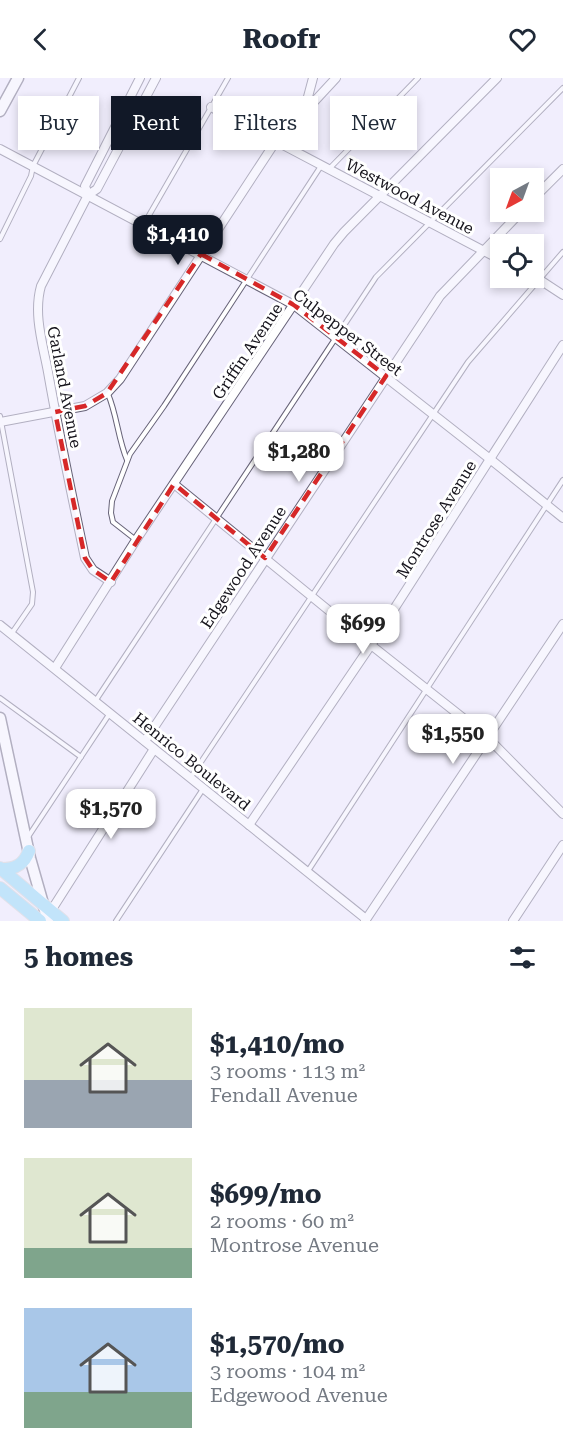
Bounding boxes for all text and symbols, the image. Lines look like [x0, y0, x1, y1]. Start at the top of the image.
icon: back [24, 23, 57, 56]
text: Roofr [242, 23, 321, 55]
icon: heart [506, 23, 539, 56]
chip: Buy [18, 96, 99, 150]
chip: Rent [111, 96, 201, 150]
chip: Filters [213, 96, 318, 150]
chip: New [330, 96, 417, 150]
street label: Westwood Avenue [342, 155, 477, 238]
north arrow [490, 168, 544, 222]
map controls [490, 168, 544, 288]
pin: $1,410 [129, 215, 227, 266]
text: $1,410 [147, 222, 209, 246]
button: locate [490, 234, 544, 288]
street label: Culpepper Street [289, 285, 406, 380]
street label: Griffin Avenue [208, 299, 287, 403]
street label: Garland Avenue [43, 325, 86, 450]
pin: $1,280 [250, 432, 348, 483]
text: $1,280 [268, 439, 330, 463]
street label: Montrose Avenue [393, 457, 480, 582]
street label: Edgewood Avenue [197, 502, 290, 632]
pin: $699 [327, 604, 399, 655]
text: $699 [341, 611, 385, 635]
street label: Henrico Boulevard [129, 708, 254, 814]
pin: $1,550 [404, 714, 502, 765]
text: $1,550 [422, 721, 484, 745]
pin: $1,570 [62, 789, 160, 840]
text: $1,570 [80, 796, 142, 820]
icon: filters [506, 941, 539, 974]
text: 5 homes [24, 942, 133, 972]
text: $1,410/mo [210, 1029, 345, 1059]
icon: home [72, 1032, 144, 1104]
text: 3 rooms · 113 m² [210, 1059, 365, 1083]
text: Fendall Avenue [210, 1083, 358, 1107]
text: $699/mo [210, 1179, 322, 1209]
icon: home [72, 1182, 144, 1254]
text: 2 rooms · 60 m² [210, 1209, 354, 1233]
text: Montrose Avenue [210, 1233, 379, 1257]
text: $1,570/mo [210, 1329, 345, 1359]
icon: home [72, 1332, 144, 1404]
text: 3 rooms · 104 m² [210, 1359, 365, 1383]
text: Edgewood Avenue [210, 1383, 388, 1407]

